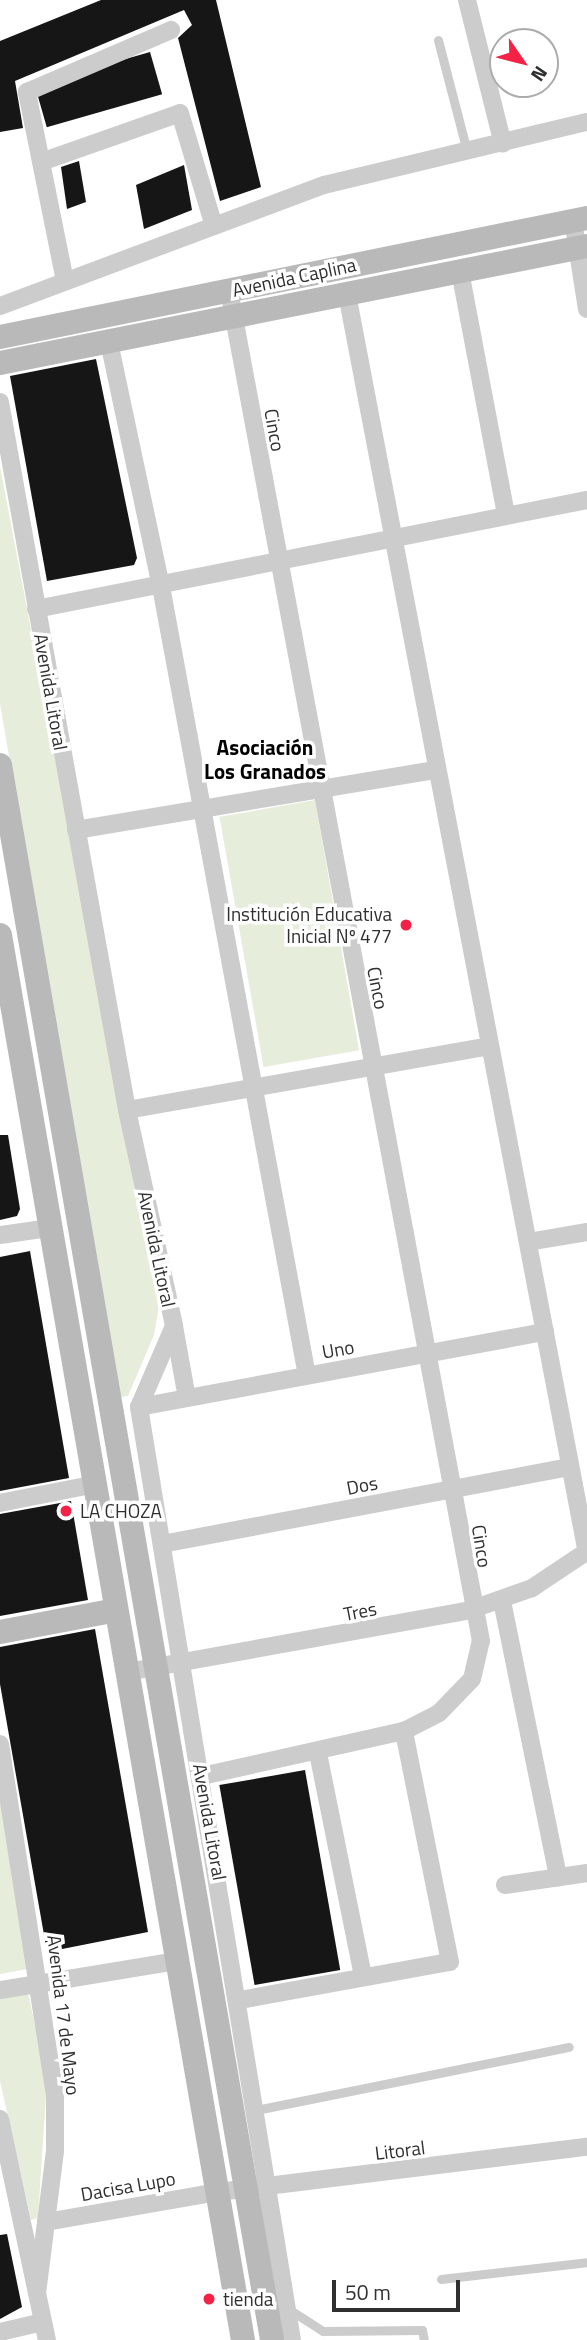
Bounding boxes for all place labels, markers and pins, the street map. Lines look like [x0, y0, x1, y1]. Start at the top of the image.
place label: Institución Educativa Inicial Nº 477 [226, 903, 392, 947]
marker: Institución Educativa Inicial Nº 477 [398, 917, 414, 933]
place label: LA CHOZA [80, 1500, 162, 1522]
marker: LA CHOZA [58, 1503, 74, 1519]
place label: tienda [223, 2288, 273, 2310]
marker: tienda [201, 2291, 217, 2307]

